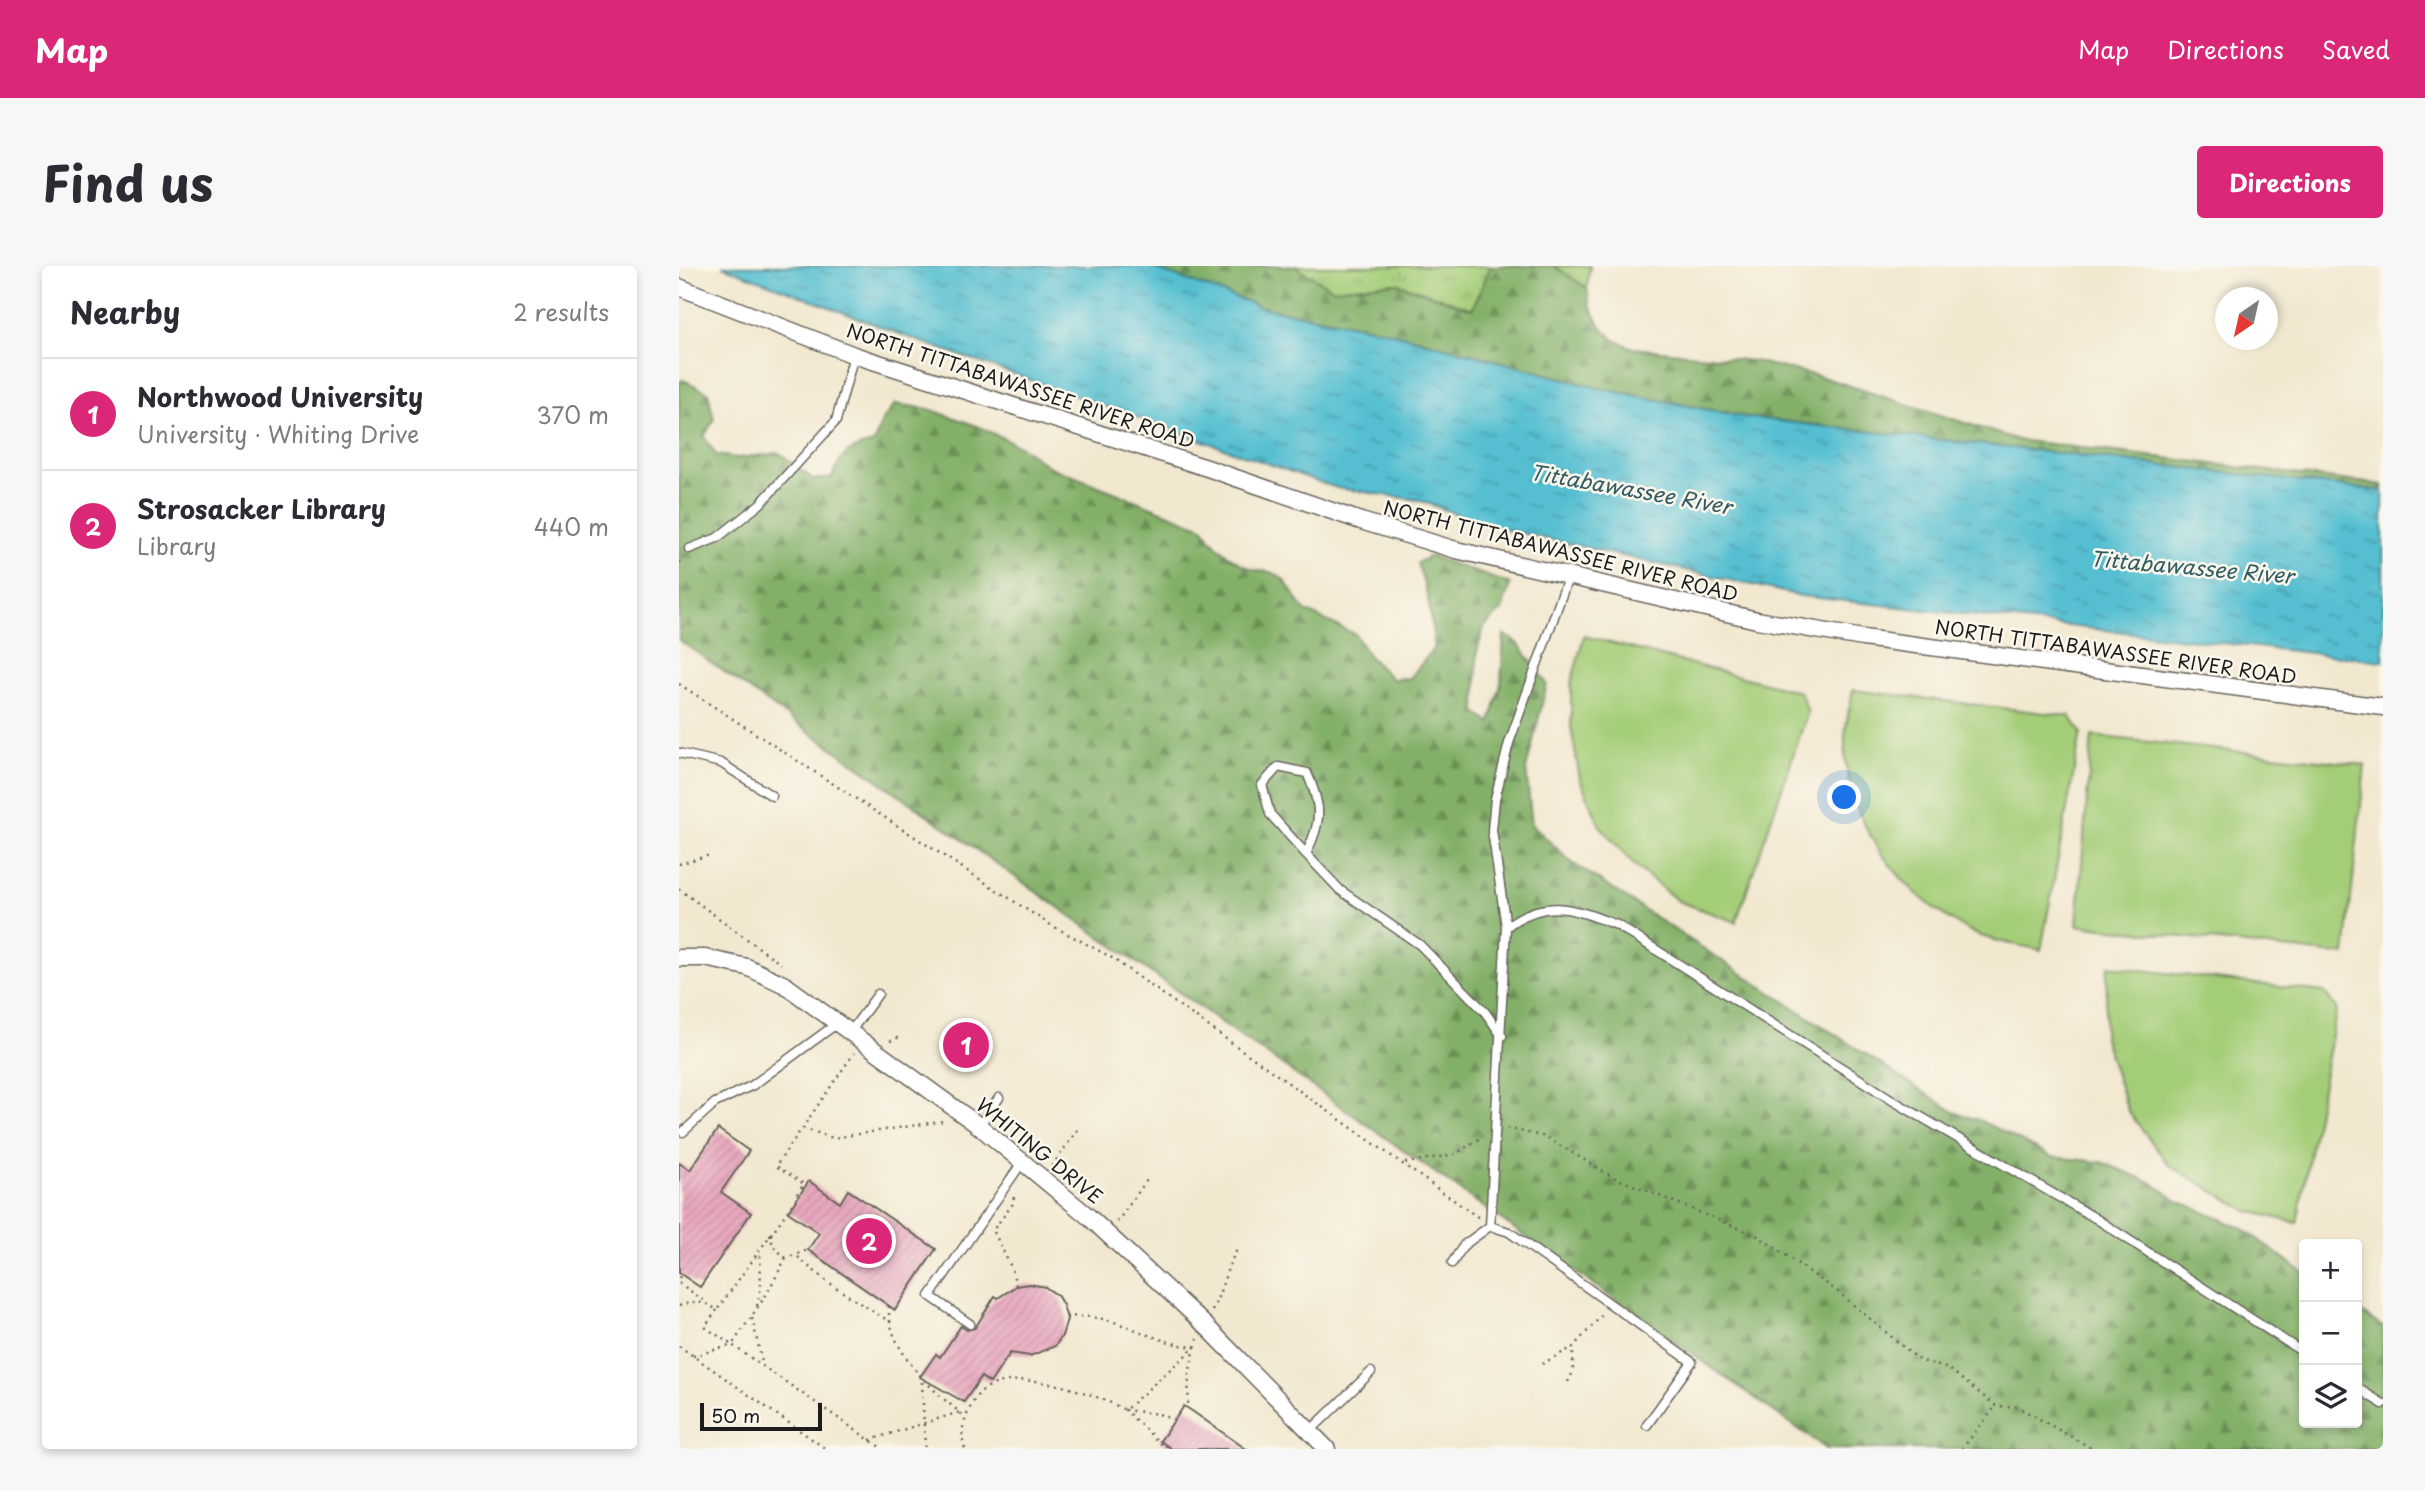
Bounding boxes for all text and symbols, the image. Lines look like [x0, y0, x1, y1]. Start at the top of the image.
text: Map [35, 24, 108, 74]
text: Map [2078, 31, 2129, 67]
text: Directions [2167, 31, 2284, 67]
text: Saved [2322, 31, 2390, 67]
text: Find us [42, 145, 213, 219]
button: Directions [2197, 146, 2383, 218]
north arrow [2215, 287, 2278, 350]
text: Nearby [70, 289, 180, 334]
text: 2 results [513, 294, 609, 329]
street label: NORTH TITTABAWASSEE RIVER ROAD [843, 315, 1199, 455]
text: Northwood University [137, 377, 423, 416]
text: 1 [88, 397, 99, 432]
text: 370 m [536, 397, 609, 432]
text: University · Whiting Drive [137, 416, 419, 451]
water label: Tittabawassee River [1528, 455, 1737, 522]
text: Strosacker Library [137, 489, 386, 528]
street label: NORTH TITTABAWASSEE RIVER ROAD [1381, 492, 1741, 608]
text: 2 [85, 509, 101, 544]
text: 440 m [534, 509, 609, 544]
text: Library [137, 528, 217, 563]
water label: Tittabawassee River [2089, 541, 2297, 591]
street label: NORTH TITTABAWASSEE RIVER ROAD [1934, 612, 2298, 690]
your location [1827, 780, 1861, 814]
pin: 1 [943, 1019, 989, 1071]
street label: WHITING DRIVE [971, 1090, 1109, 1210]
pin: 2 [846, 1215, 892, 1267]
map controls [2299, 1239, 2362, 1428]
button: + [2299, 1239, 2362, 1302]
button: − [2299, 1302, 2362, 1365]
button: layers [2299, 1365, 2362, 1428]
scale bar [700, 1400, 823, 1432]
text: 50 m [711, 1401, 760, 1429]

